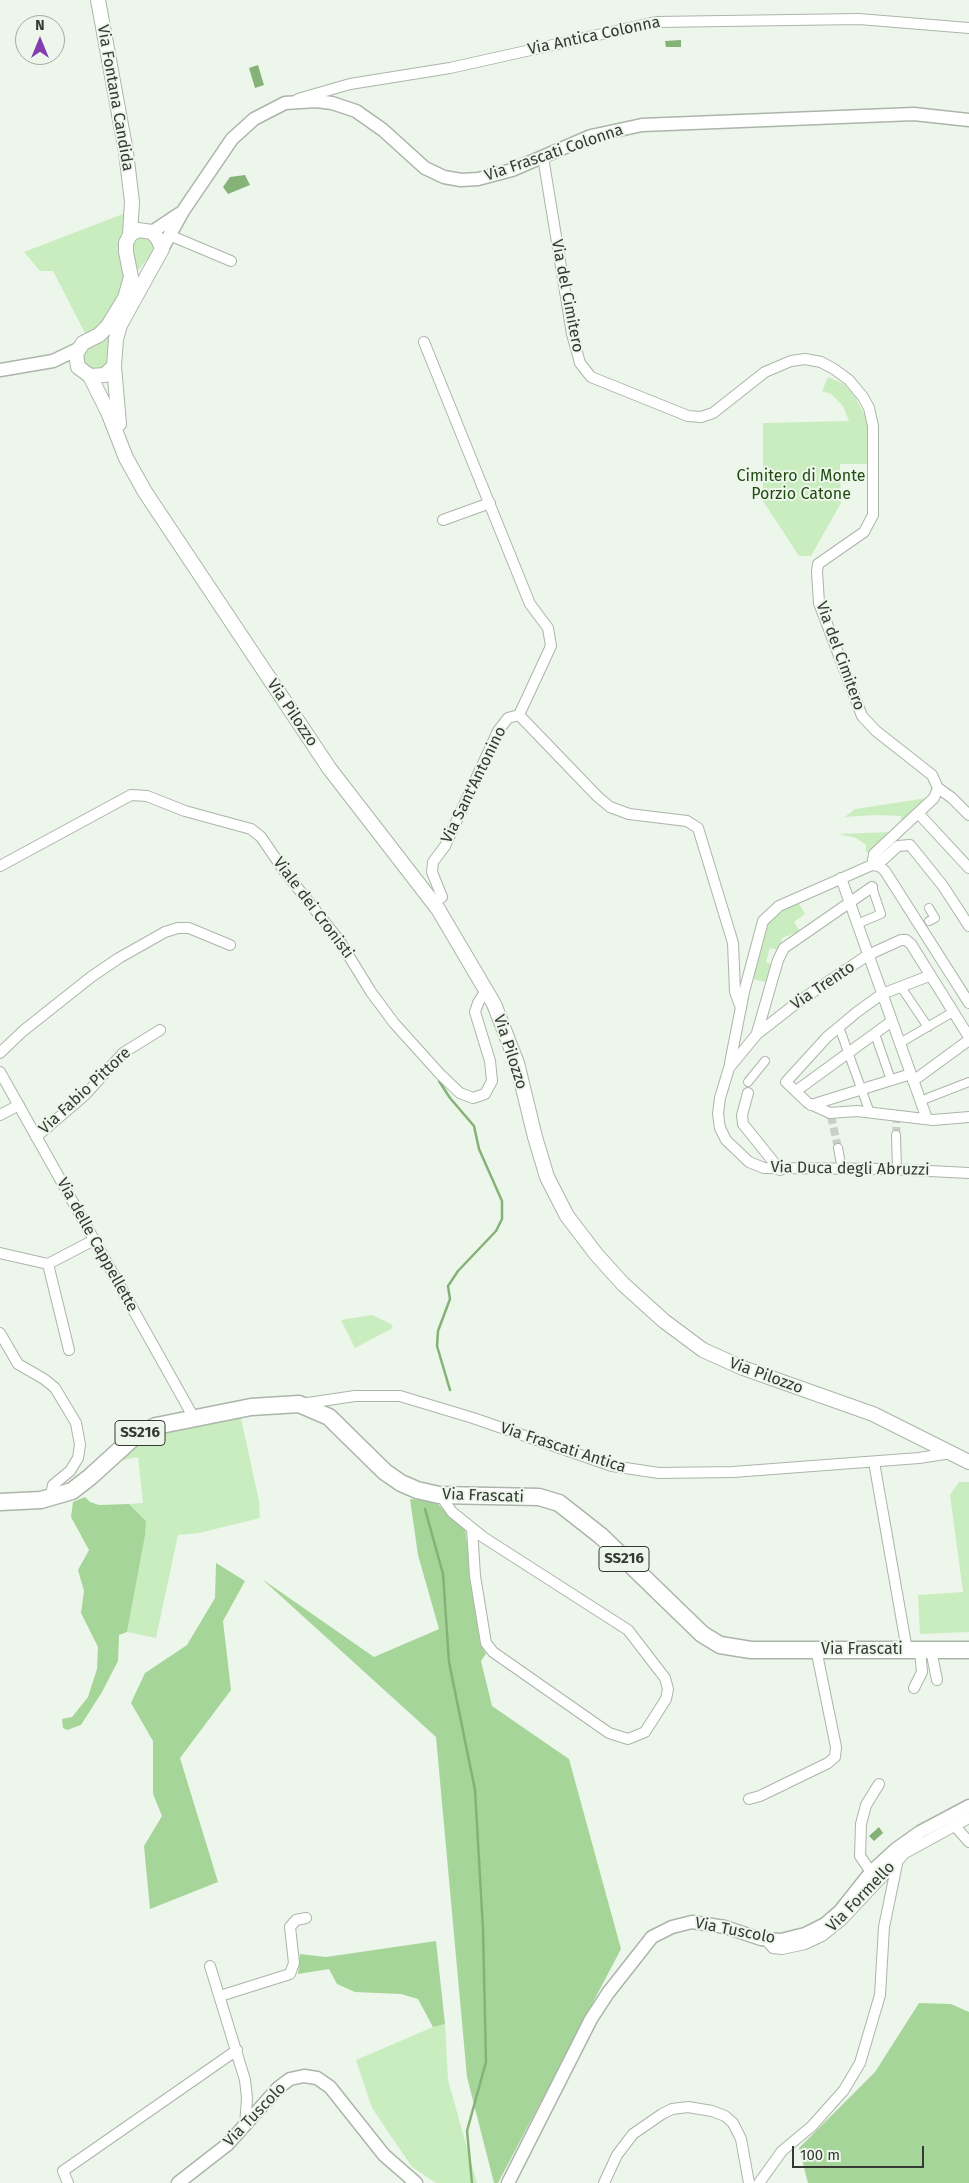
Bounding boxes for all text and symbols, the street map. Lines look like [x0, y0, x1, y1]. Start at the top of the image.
street label: Via Antica Colonna [526, 13, 662, 59]
north arrow [15, 15, 65, 65]
text: N [35, 17, 45, 34]
street label: Via Fontana Candida [93, 23, 137, 173]
street label: Via Frascati Colonna [482, 120, 626, 186]
street label: Via del Cimitero [547, 238, 587, 354]
park label: Cimitero di Monte Porzio Catone [737, 467, 865, 505]
street label: Via del Cimitero [811, 599, 869, 713]
street label: Via Pilozzo [262, 676, 322, 750]
street label: Via Sant'Antonino [437, 723, 511, 847]
street label: Viale dei Cronisti [269, 854, 357, 962]
street label: Via Trento [787, 958, 859, 1014]
street label: Via Pilozzo [489, 1012, 531, 1092]
street label: Via Fabio Pittore [35, 1044, 135, 1138]
street label: Via Duca degli Abruzzi [770, 1158, 930, 1180]
street label: Via delle Cappellette [52, 1175, 142, 1315]
street label: Via Pilozzo [726, 1354, 806, 1398]
street label: Via Frascati Antica [498, 1419, 628, 1477]
road number: SS216 [115, 1420, 165, 1446]
street label: Via Frascati [442, 1485, 524, 1507]
road number: SS216 [599, 1546, 649, 1572]
street label: Via Frascati [821, 1640, 903, 1660]
street label: Via Formello [823, 1858, 899, 1936]
street label: Via Tuscolo [693, 1914, 777, 1948]
street label: Via Tuscolo [220, 2079, 290, 2151]
scale bar [794, 2136, 926, 2168]
text: 100 m [800, 2146, 840, 2164]

